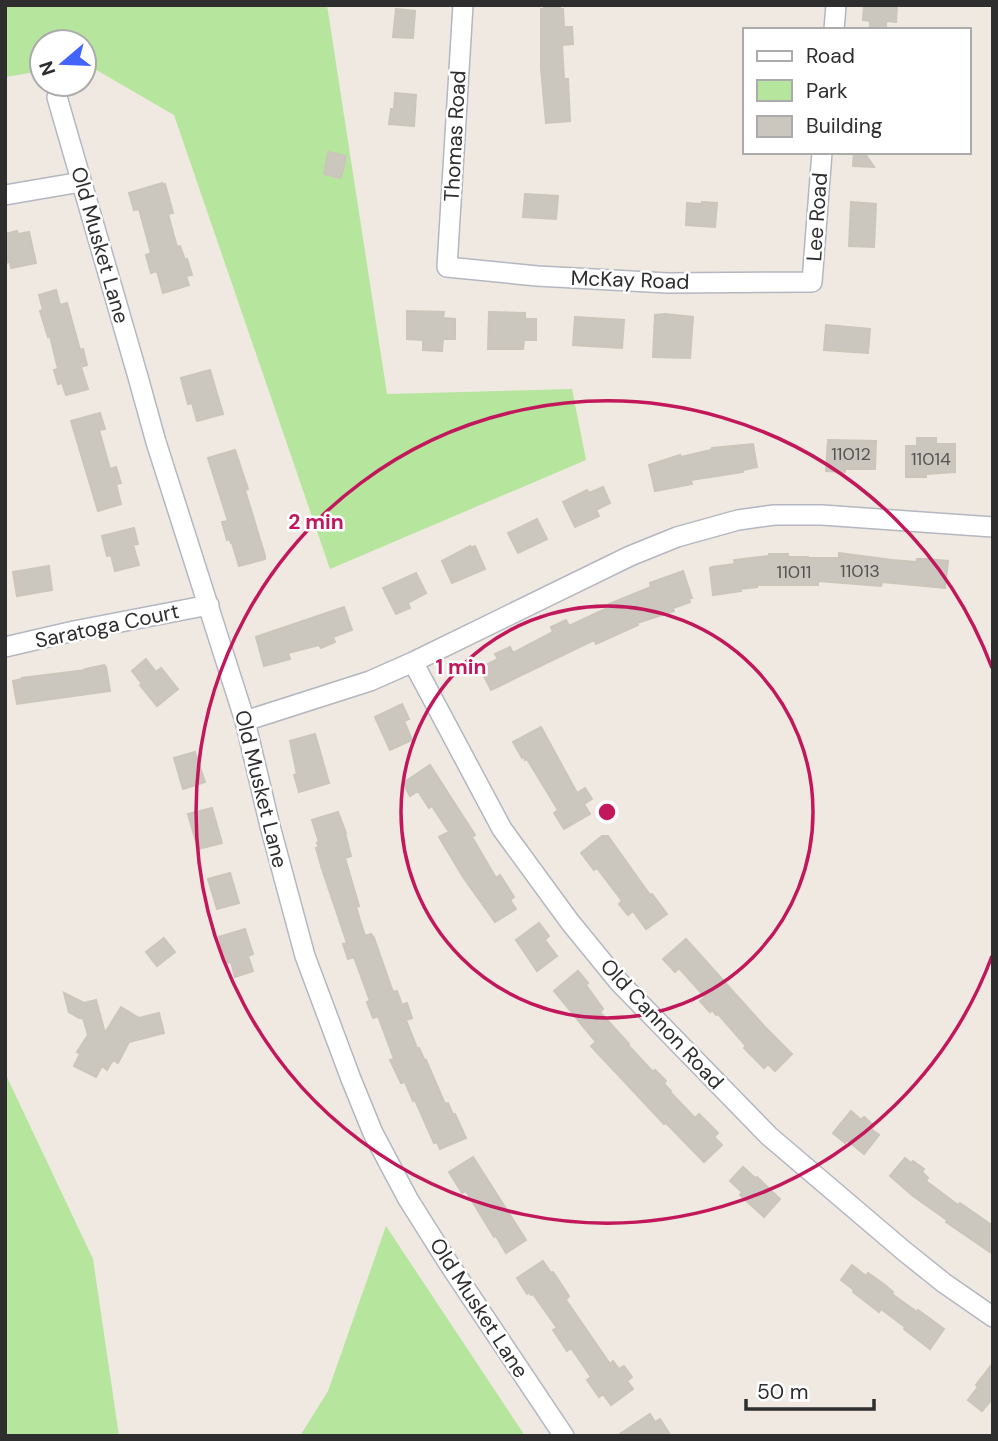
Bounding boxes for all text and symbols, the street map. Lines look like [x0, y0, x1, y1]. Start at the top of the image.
north arrow [28, 28, 98, 98]
legend [743, 28, 970, 154]
text: Road [806, 42, 855, 70]
text: N [33, 58, 61, 79]
street label: Thomas Road [438, 70, 472, 202]
text: Park [806, 77, 848, 105]
text: Building [806, 112, 883, 140]
street label: Old Musket Lane [64, 163, 136, 327]
street label: Lee Road [800, 172, 834, 262]
street label: McKay Road [570, 264, 690, 296]
house number: 11012 [831, 442, 871, 466]
house number: 11014 [911, 447, 951, 471]
text: 2 min [288, 508, 344, 536]
house number: 11013 [840, 559, 880, 583]
house number: 11011 [777, 560, 811, 584]
street label: Saratoga Court [32, 597, 182, 655]
text: 1 min [435, 653, 487, 681]
street label: Old Musket Lane [228, 707, 294, 871]
centre of rings [595, 800, 619, 824]
street label: Old Cannon Road [594, 953, 730, 1095]
street label: Old Musket Lane [423, 1233, 535, 1383]
scale bar [746, 1368, 874, 1412]
text: 50 m [757, 1378, 808, 1406]

